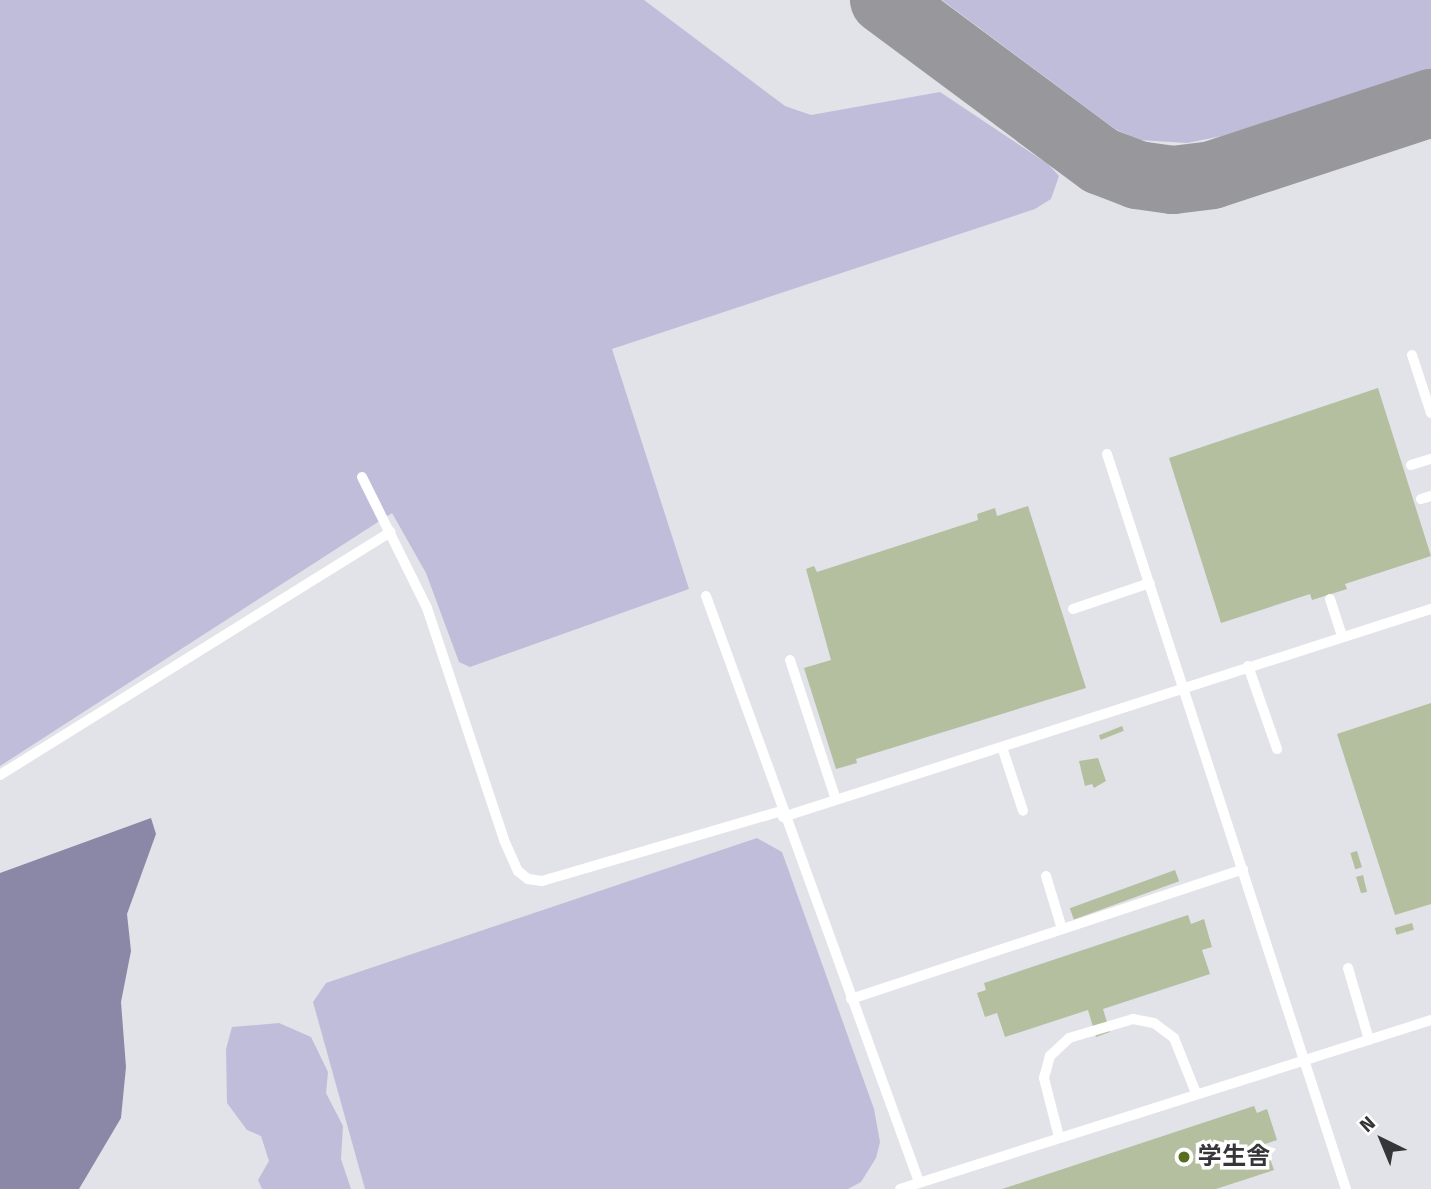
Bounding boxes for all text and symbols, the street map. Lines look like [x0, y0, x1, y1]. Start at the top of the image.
north arrow [1347, 1105, 1417, 1175]
text: N [1355, 1112, 1380, 1137]
place label: 学生舎 [1198, 1143, 1270, 1171]
marker: 学生舎 [1176, 1149, 1192, 1165]

